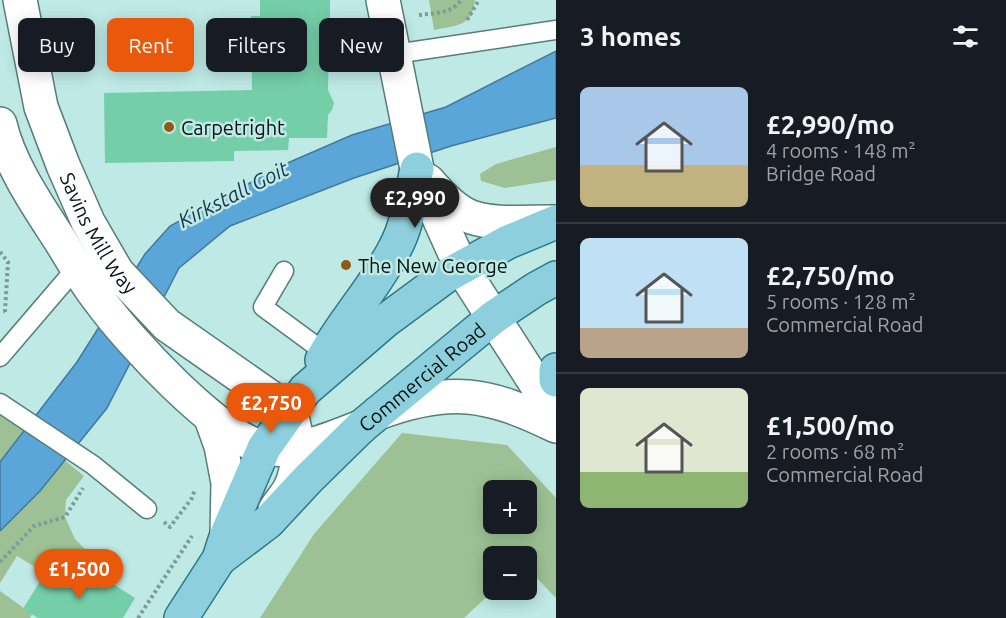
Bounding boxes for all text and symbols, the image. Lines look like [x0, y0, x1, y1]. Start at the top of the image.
chip: Buy [18, 18, 95, 72]
chip: Rent [107, 18, 194, 72]
chip: Filters [206, 18, 307, 72]
chip: New [319, 18, 404, 72]
icon: filters [949, 20, 982, 53]
text: 3 homes [580, 22, 681, 51]
text: £2,990/mo [766, 110, 895, 139]
icon: home [628, 111, 700, 183]
place label: Carpetright [181, 116, 285, 139]
marker: Carpetright [162, 120, 176, 134]
text: 4 rooms · 148 m² [766, 139, 916, 162]
water label: Kirkstall Goit [174, 156, 293, 232]
text: Bridge Road [766, 162, 876, 185]
street label: Savins Mill Way [56, 169, 143, 298]
pin: £2,990 [366, 178, 464, 229]
text: £2,990 [384, 186, 446, 209]
place label: The New George [358, 254, 508, 277]
marker: The New George [339, 258, 353, 272]
text: £2,750/mo [766, 261, 895, 290]
icon: home [628, 262, 700, 334]
text: 5 rooms · 128 m² [766, 290, 916, 313]
text: Commercial Road [766, 313, 923, 336]
street label: Commercial Road [354, 318, 490, 436]
pin: £2,750 [222, 383, 320, 434]
text: £2,750 [240, 391, 302, 414]
text: £1,500/mo [766, 411, 895, 440]
icon: home [628, 412, 700, 484]
text: 2 rooms · 68 m² [766, 440, 904, 463]
text: Commercial Road [766, 463, 923, 486]
map controls [483, 480, 537, 600]
button: + [483, 480, 537, 534]
button: − [483, 546, 537, 600]
pin: £1,500 [30, 549, 128, 600]
text: £1,500 [48, 557, 110, 580]

